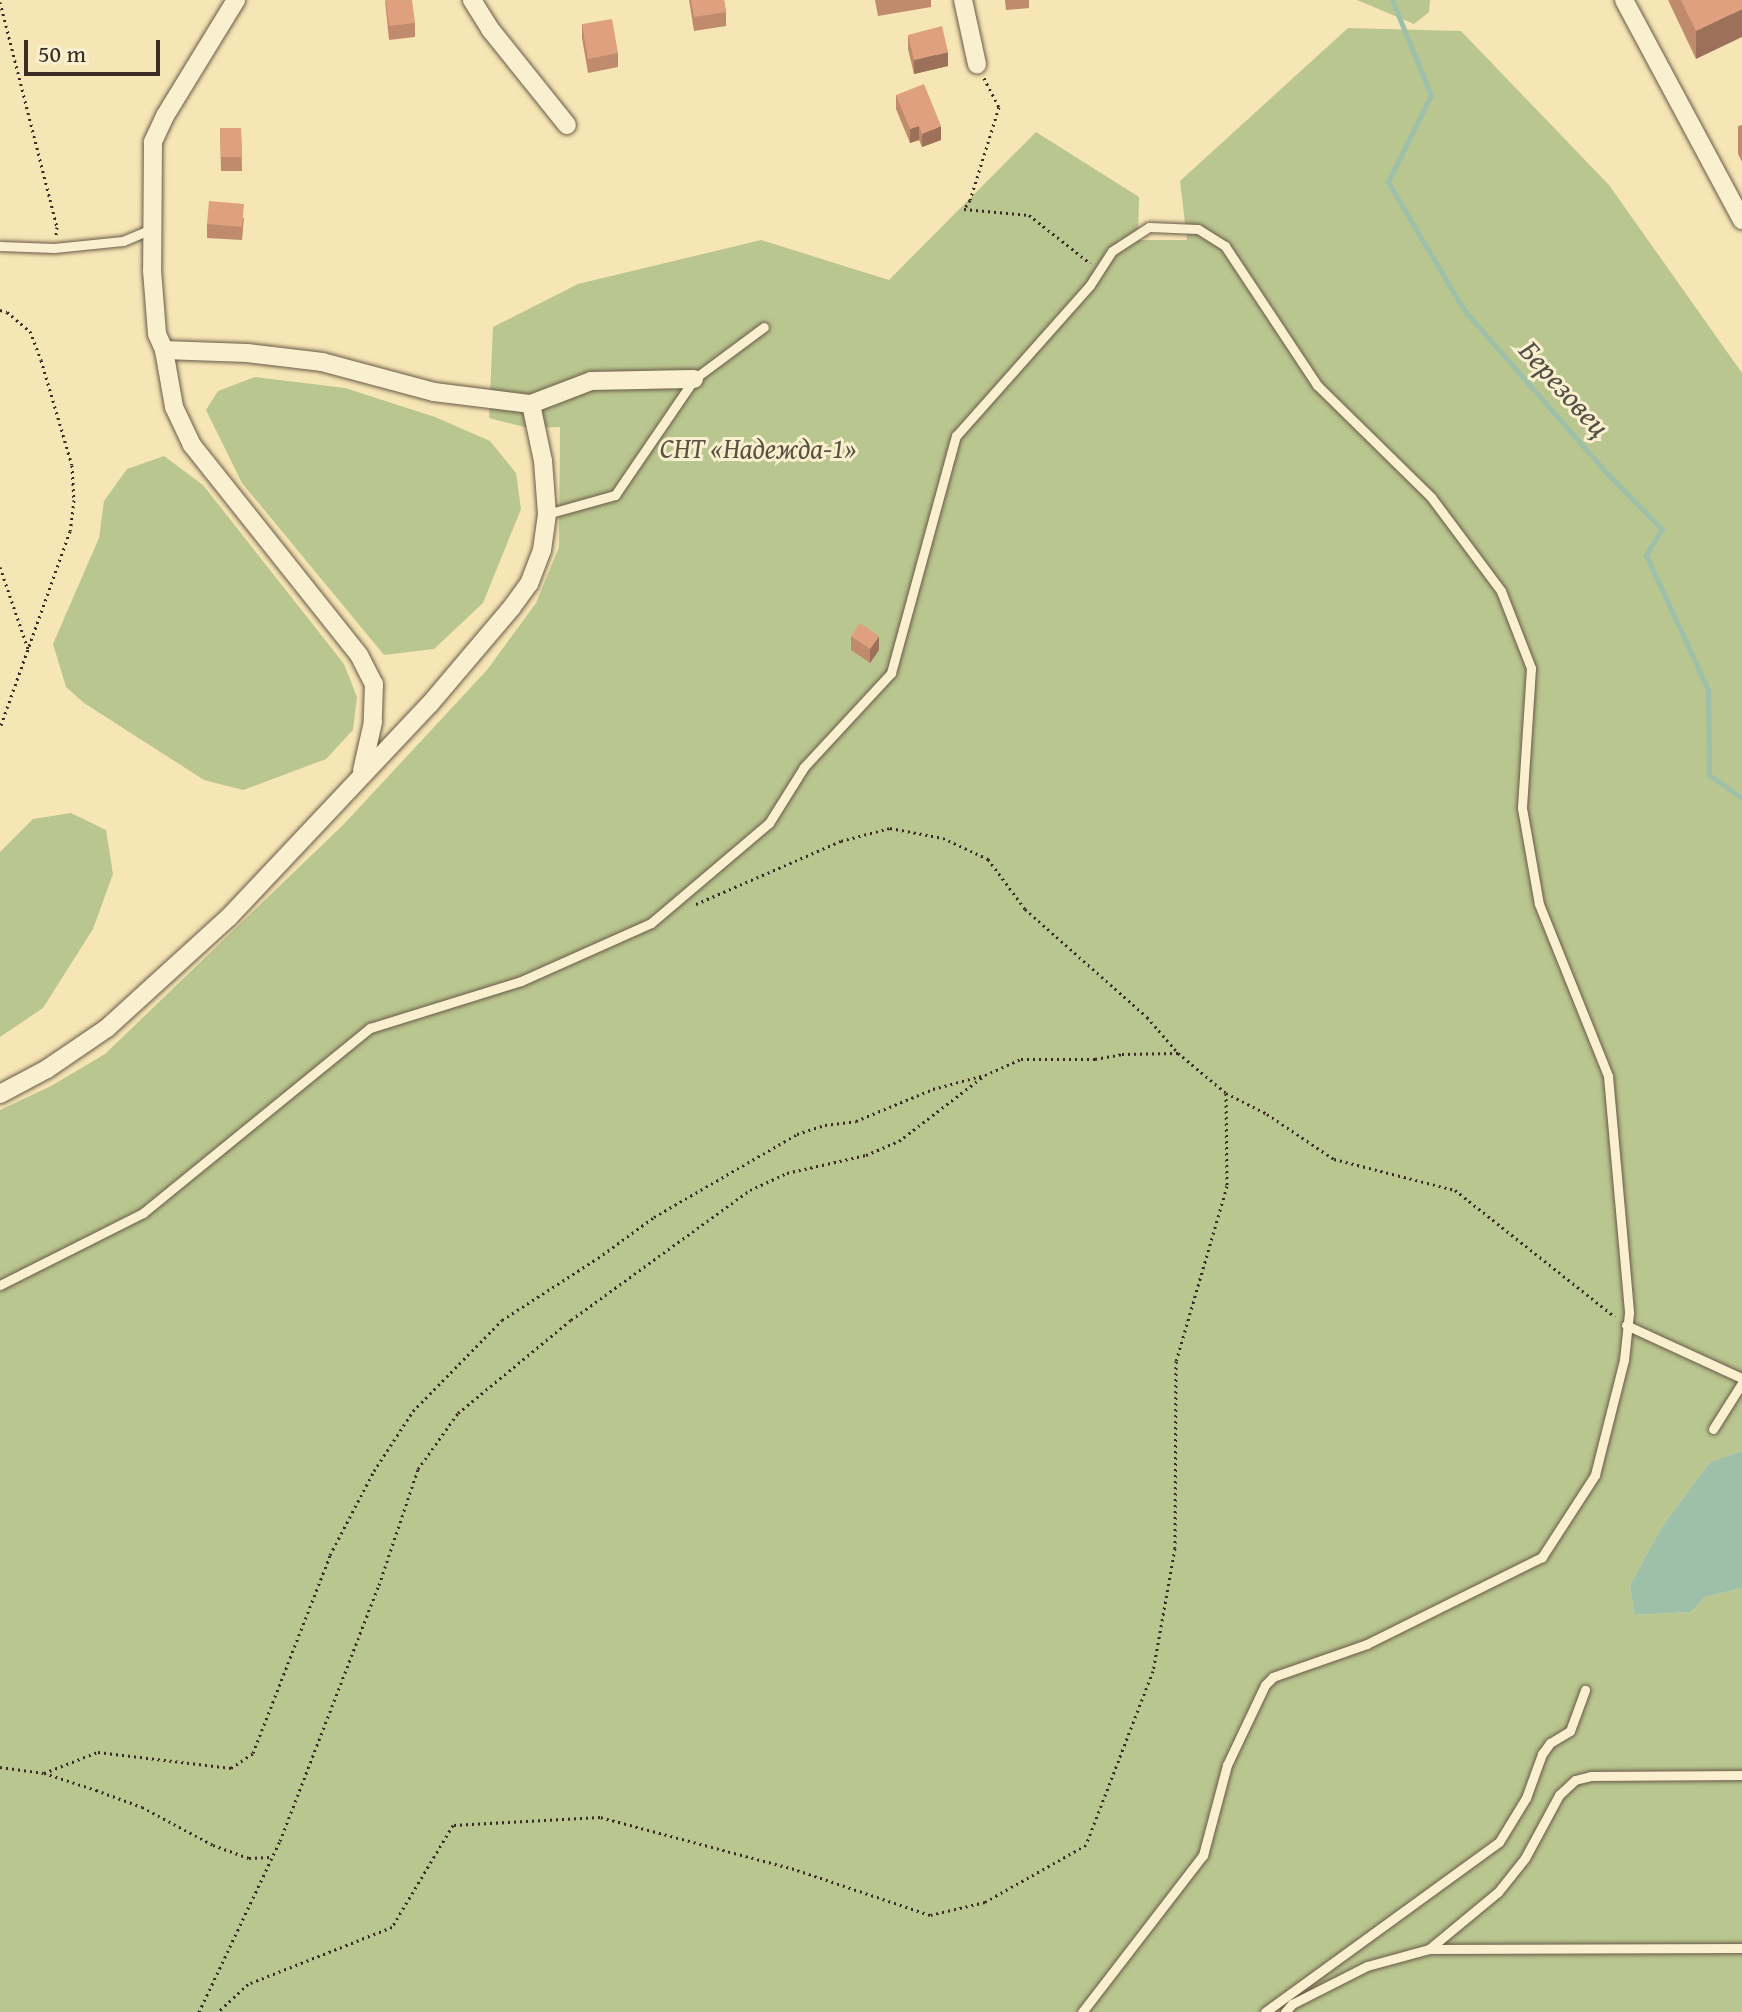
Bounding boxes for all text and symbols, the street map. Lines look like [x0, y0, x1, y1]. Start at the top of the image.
scale bar [28, 24, 164, 74]
text: 50 m [38, 36, 86, 71]
water label: Березовец [1512, 332, 1618, 444]
park label: СНТ «Надежда-1» [660, 431, 856, 465]

